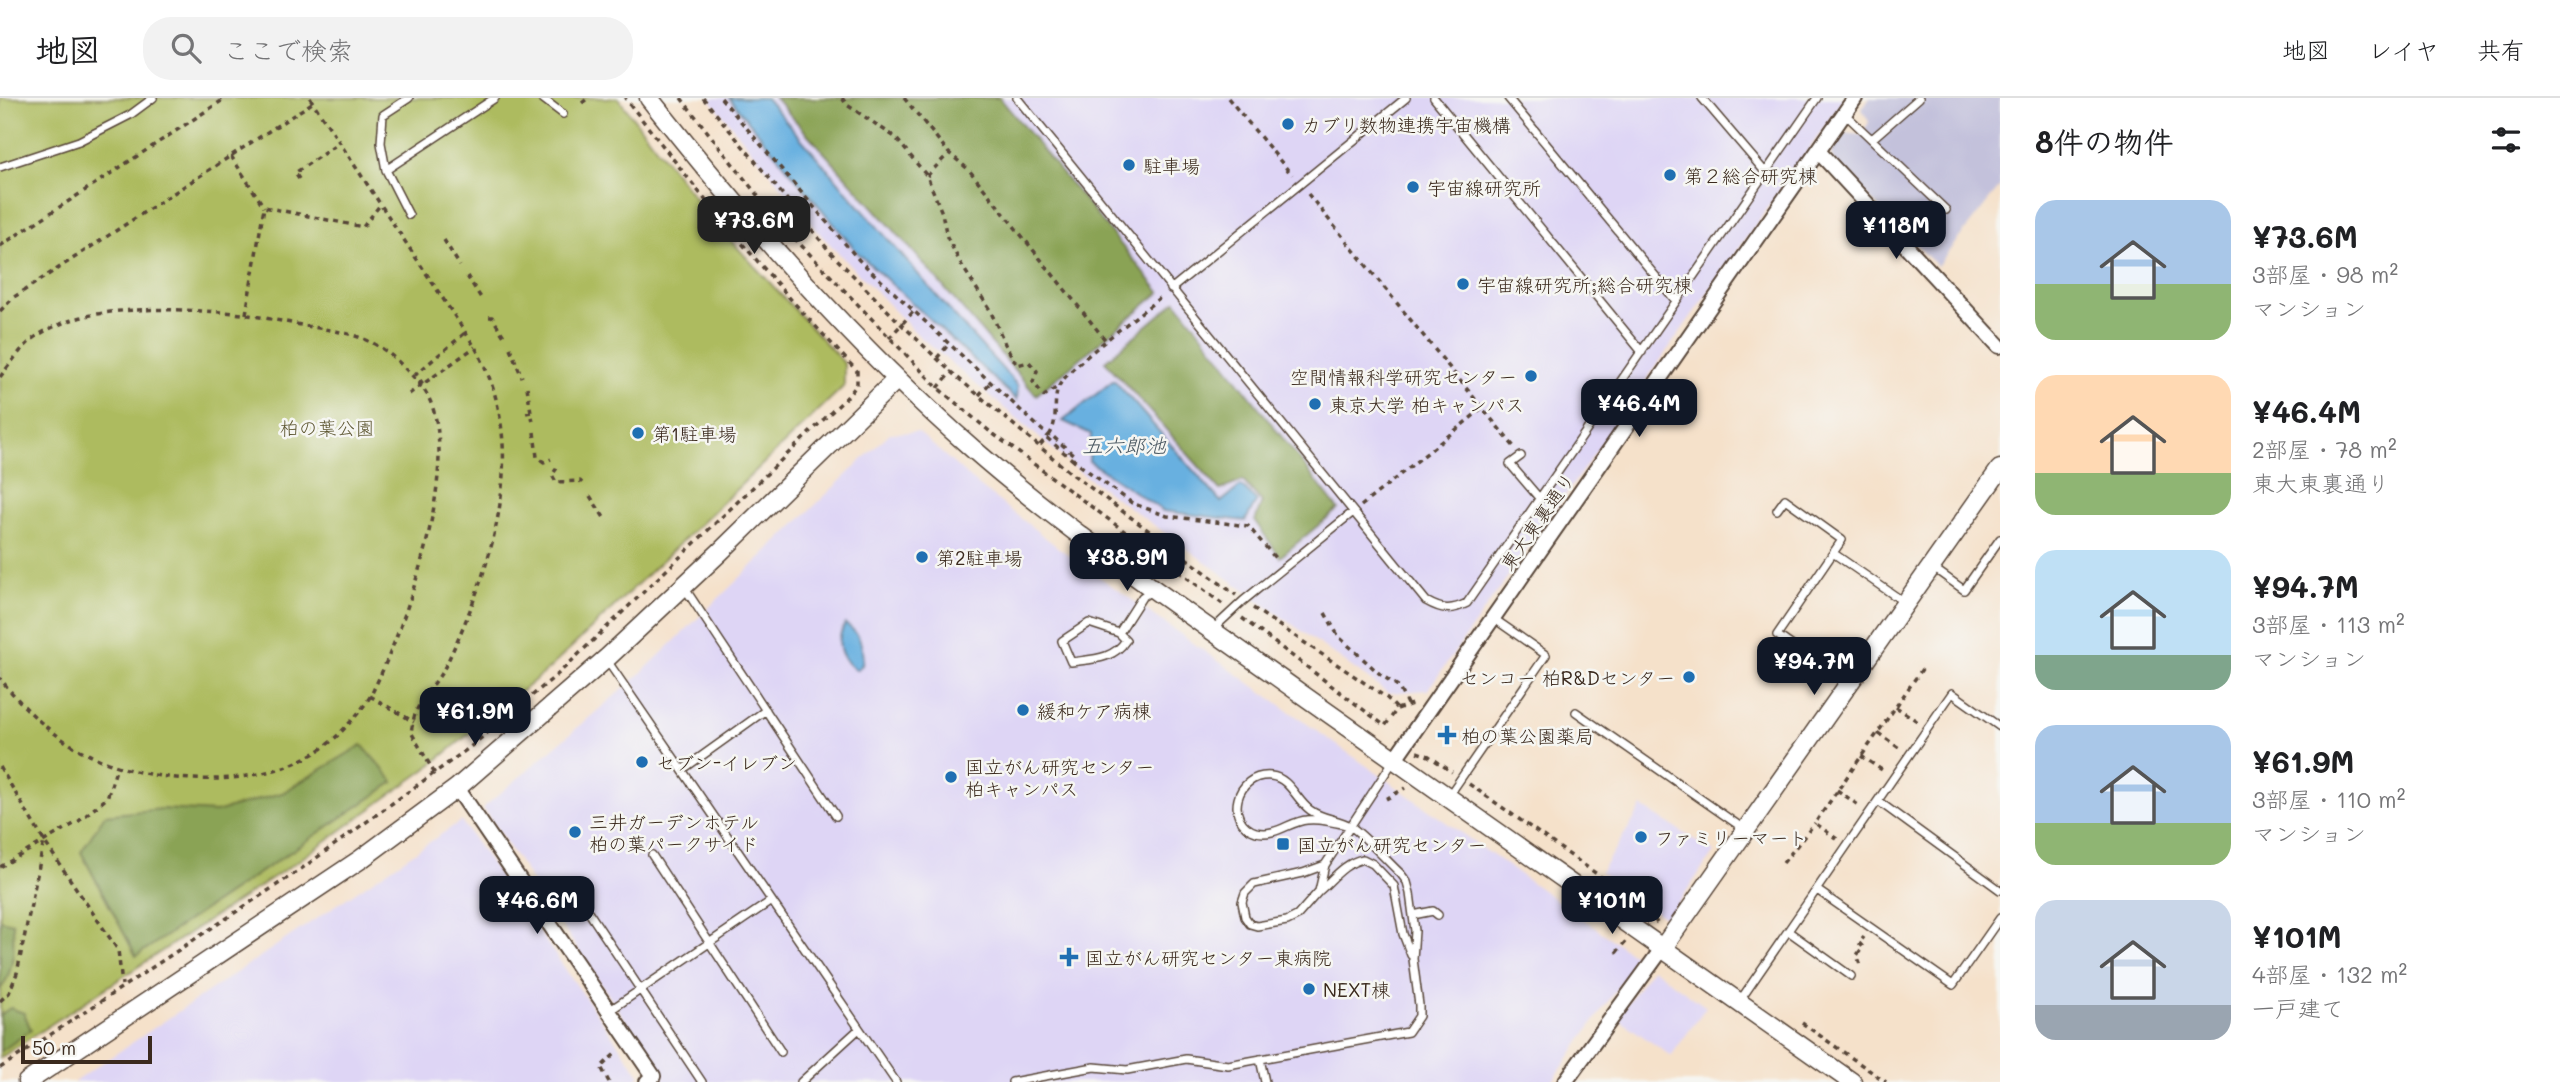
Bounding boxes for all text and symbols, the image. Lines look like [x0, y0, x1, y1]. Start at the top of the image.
search box [143, 17, 633, 80]
text: 地図 [35, 27, 101, 70]
icon: search [167, 29, 205, 67]
text: ここで検索 [223, 33, 353, 67]
text: 地図 [2282, 34, 2330, 65]
text: レイヤ [2368, 34, 2439, 65]
text: 共有 [2477, 34, 2525, 65]
place label: カブリ数物連携宇宙機構 [1302, 112, 1511, 137]
marker: カブリ数物連携宇宙機構 [1280, 116, 1296, 132]
text: 8件の物件 [2035, 121, 2174, 161]
icon: filters [2487, 121, 2525, 159]
place label: 駐車場 [1143, 153, 1200, 178]
marker: 駐車場 [1121, 157, 1137, 173]
place label: 第２総合研究棟 [1684, 163, 1817, 188]
marker: 第２総合研究棟 [1662, 167, 1678, 183]
place label: 宇宙線研究所 [1427, 175, 1541, 200]
marker: 宇宙線研究所 [1405, 179, 1421, 195]
pin: ¥73.6M [697, 197, 811, 256]
pin: ¥118M [1847, 202, 1945, 261]
text: ¥73.6M [713, 204, 795, 234]
text: ¥118M [1862, 209, 1930, 239]
text: ¥73.6M [2252, 216, 2358, 256]
icon: home [2091, 228, 2175, 312]
text: 3部屋 · 98 m² [2252, 259, 2398, 289]
place label: 宇宙線研究所;総合研究棟 [1477, 272, 1692, 297]
marker: 宇宙線研究所;総合研究棟 [1455, 276, 1471, 292]
text: マンション [2252, 293, 2366, 323]
place label: 空間情報科学研究センター [1290, 364, 1517, 389]
marker: 空間情報科学研究センター [1523, 368, 1539, 384]
pin: ¥46.4M [1582, 380, 1696, 439]
text: ¥46.4M [1597, 387, 1681, 417]
text: ¥46.4M [2252, 391, 2361, 431]
place label: 東京大学 柏キャンパス [1329, 392, 1524, 417]
marker: 東京大学 柏キャンパス [1307, 396, 1323, 412]
icon: home [2091, 403, 2175, 487]
park label: 柏の葉公園 [279, 415, 375, 440]
place label: 第1駐車場 [652, 421, 737, 446]
marker: 第1駐車場 [630, 425, 646, 441]
water label: 五六郎池 [1082, 431, 1167, 458]
text: 2部屋 · 78 m² [2252, 434, 2397, 464]
street label: 東大東裏通り [1494, 467, 1580, 575]
text: 東大東裏通り [2252, 468, 2390, 498]
pin: ¥38.9M [1070, 533, 1184, 593]
text: ¥38.9M [1086, 541, 1168, 571]
place label: 第2駐車場 [936, 545, 1023, 570]
marker: 第2駐車場 [914, 549, 930, 565]
text: ¥94.7M [2252, 566, 2359, 606]
icon: home [2091, 578, 2175, 662]
text: 3部屋 · 113 m² [2252, 609, 2405, 639]
pin: ¥94.7M [1757, 638, 1871, 697]
text: マンション [2252, 643, 2366, 673]
text: ¥94.7M [1773, 645, 1855, 675]
place label: センコー 柏R&Dセンター [1460, 665, 1675, 690]
marker: センコー 柏R&Dセンター [1681, 669, 1697, 685]
pin: ¥61.9M [418, 688, 532, 747]
text: ¥61.9M [436, 695, 514, 725]
place label: 緩和ケア病棟 [1037, 698, 1151, 723]
marker: 緩和ケア病棟 [1015, 702, 1031, 718]
place label: 柏の葉公園薬局 [1461, 723, 1594, 748]
marker: 柏の葉公園薬局 [1439, 727, 1455, 743]
text: ¥61.9M [2252, 741, 2355, 781]
place label: セブン-イレブン [656, 750, 797, 775]
icon: home [2091, 753, 2175, 837]
marker: セブン-イレブン [634, 754, 650, 770]
place label: 国立がん研究センター 柏キャンパス [965, 754, 1154, 801]
marker: 国立がん研究センター 柏キャンパス [943, 769, 959, 785]
text: 3部屋 · 110 m² [2252, 784, 2405, 814]
place label: 三井ガーデンホテル 柏の葉パークサイド [589, 809, 759, 856]
text: マンション [2252, 818, 2366, 848]
marker: 三井ガーデンホテル 柏の葉パークサイド [567, 824, 583, 840]
place label: ファミリーマート [1655, 825, 1807, 850]
marker: ファミリーマート [1633, 829, 1649, 845]
place label: 国立がん研究センター [1297, 832, 1486, 857]
marker: 国立がん研究センター [1275, 836, 1291, 852]
pin: ¥46.6M [480, 876, 594, 936]
pin: ¥101M [1563, 876, 1661, 936]
text: ¥46.6M [495, 884, 579, 914]
text: ¥101M [1578, 884, 1646, 914]
text: ¥101M [2252, 916, 2342, 956]
icon: home [2091, 928, 2175, 1012]
place label: 国立がん研究センター東病院 [1085, 945, 1331, 970]
marker: 国立がん研究センター東病院 [1059, 947, 1079, 967]
text: 4部屋 · 132 m² [2252, 959, 2407, 989]
place label: NEXT棟 [1323, 977, 1390, 1002]
marker: NEXT棟 [1301, 981, 1317, 997]
text: 一戸建て [2252, 993, 2344, 1023]
scale bar [21, 1033, 152, 1065]
text: 50 m [32, 1035, 76, 1060]

